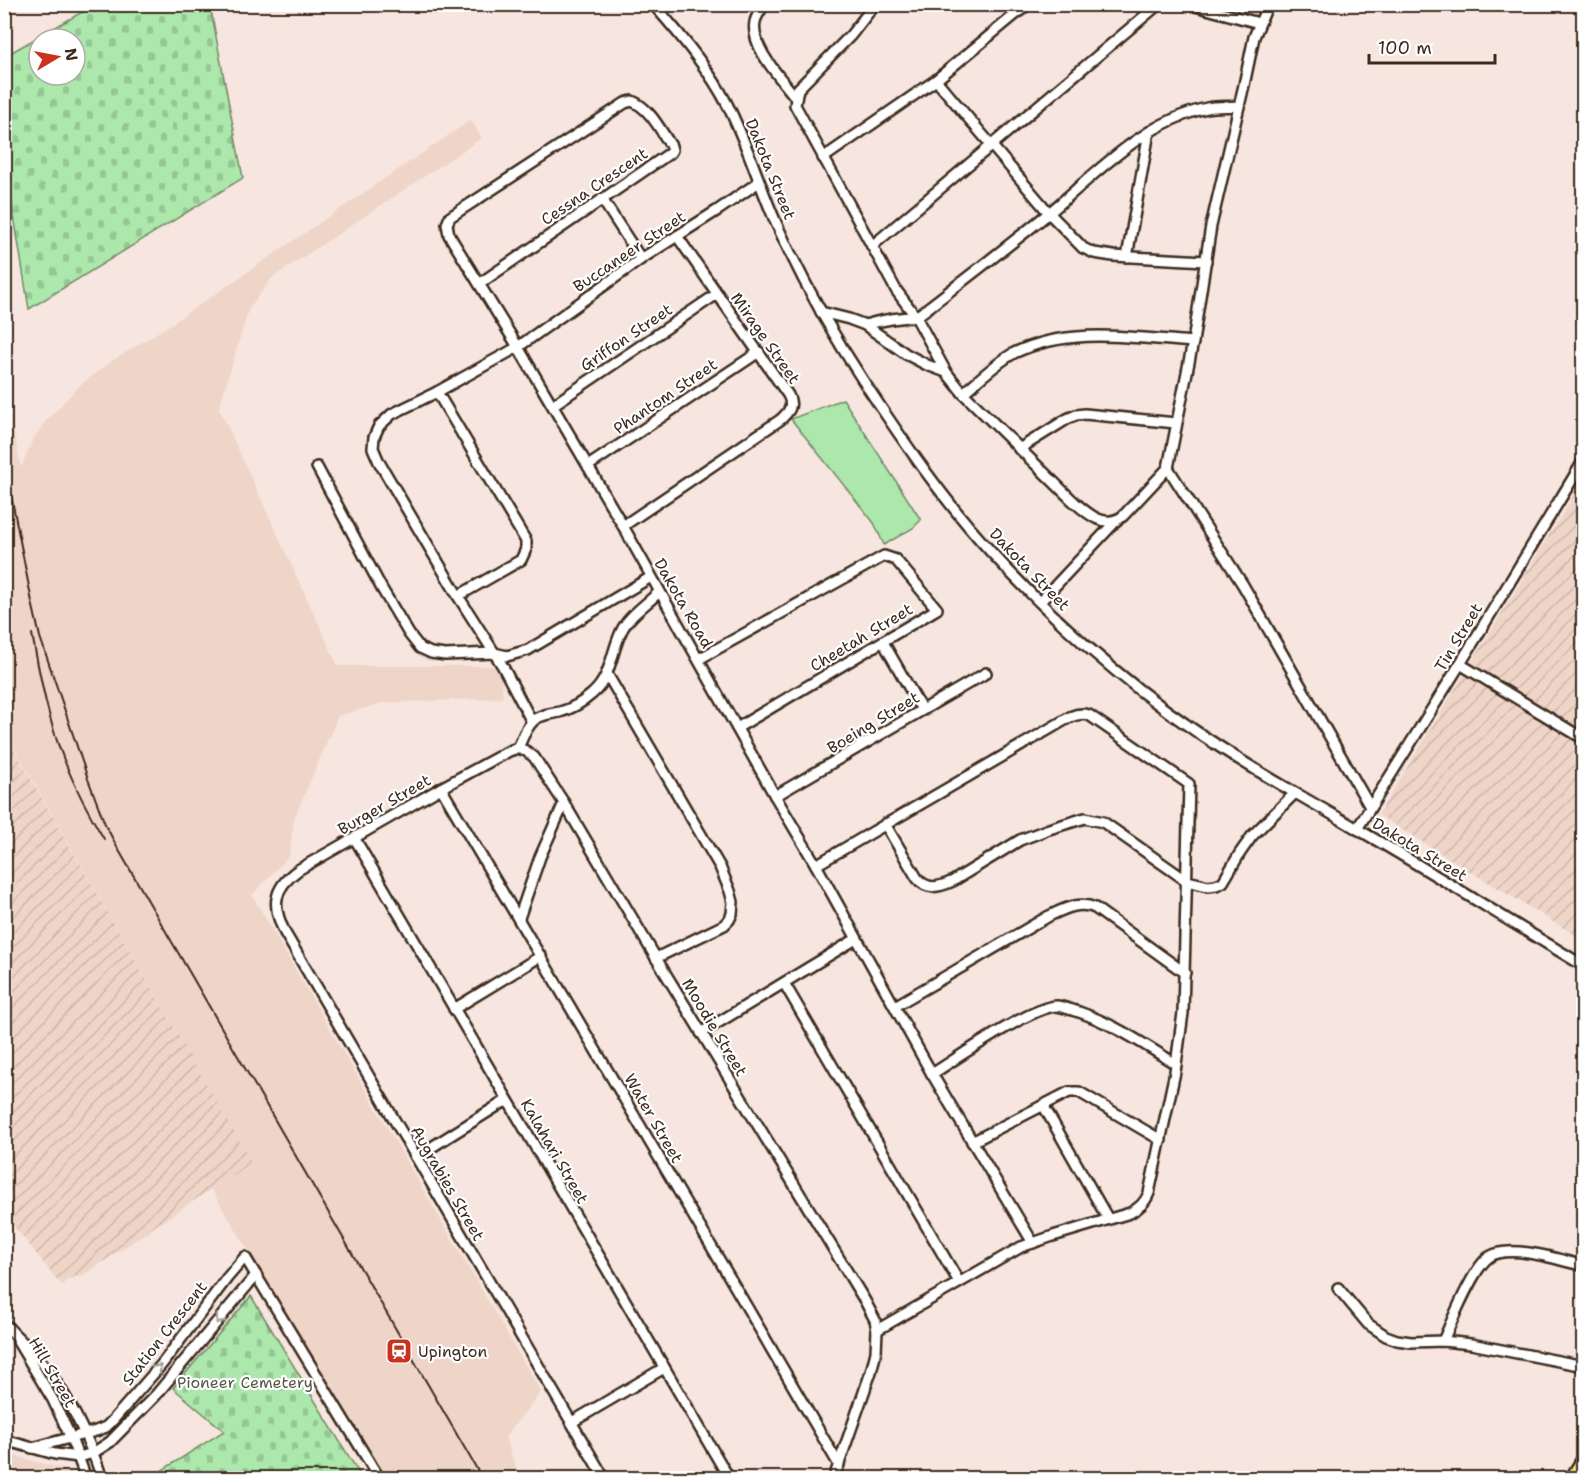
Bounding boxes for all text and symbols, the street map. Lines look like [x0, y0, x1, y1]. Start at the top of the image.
north arrow [27, 27, 87, 87]
scale bar [1369, 27, 1495, 65]
text: 100 m [1378, 36, 1432, 60]
text: N [60, 46, 83, 63]
street label: Dakota Street [741, 116, 800, 223]
street label: Cessna Crescent [537, 143, 652, 230]
street label: Buccaneer Street [569, 206, 690, 297]
street label: Mirage Street [726, 288, 805, 388]
street label: Griffon Street [576, 299, 676, 376]
street label: Phantom Street [609, 354, 721, 439]
street label: Dakota Street [985, 524, 1074, 615]
street label: Dakota Road [649, 555, 718, 652]
street label: Cheetah Street [806, 599, 916, 676]
street label: Tin Street [1430, 599, 1487, 675]
street label: Boeing Street [823, 687, 923, 758]
street label: Burger Street [334, 769, 434, 839]
street label: Dakota Street [1368, 813, 1471, 886]
street label: Moodie Street [677, 974, 752, 1080]
street label: Water Street [620, 1070, 688, 1167]
street label: Kalahari Street [516, 1095, 593, 1208]
street label: Augrabies Street [406, 1122, 489, 1245]
street label: Station Crescent [117, 1277, 212, 1390]
one-way arrow [215, 1313, 226, 1324]
street label: Hill Street [24, 1333, 81, 1411]
station icon: Upington [384, 1336, 414, 1366]
place label: Upington [418, 1341, 487, 1362]
one-way arrow [151, 1363, 162, 1374]
park label: Pioneer Cemetery [177, 1372, 313, 1393]

